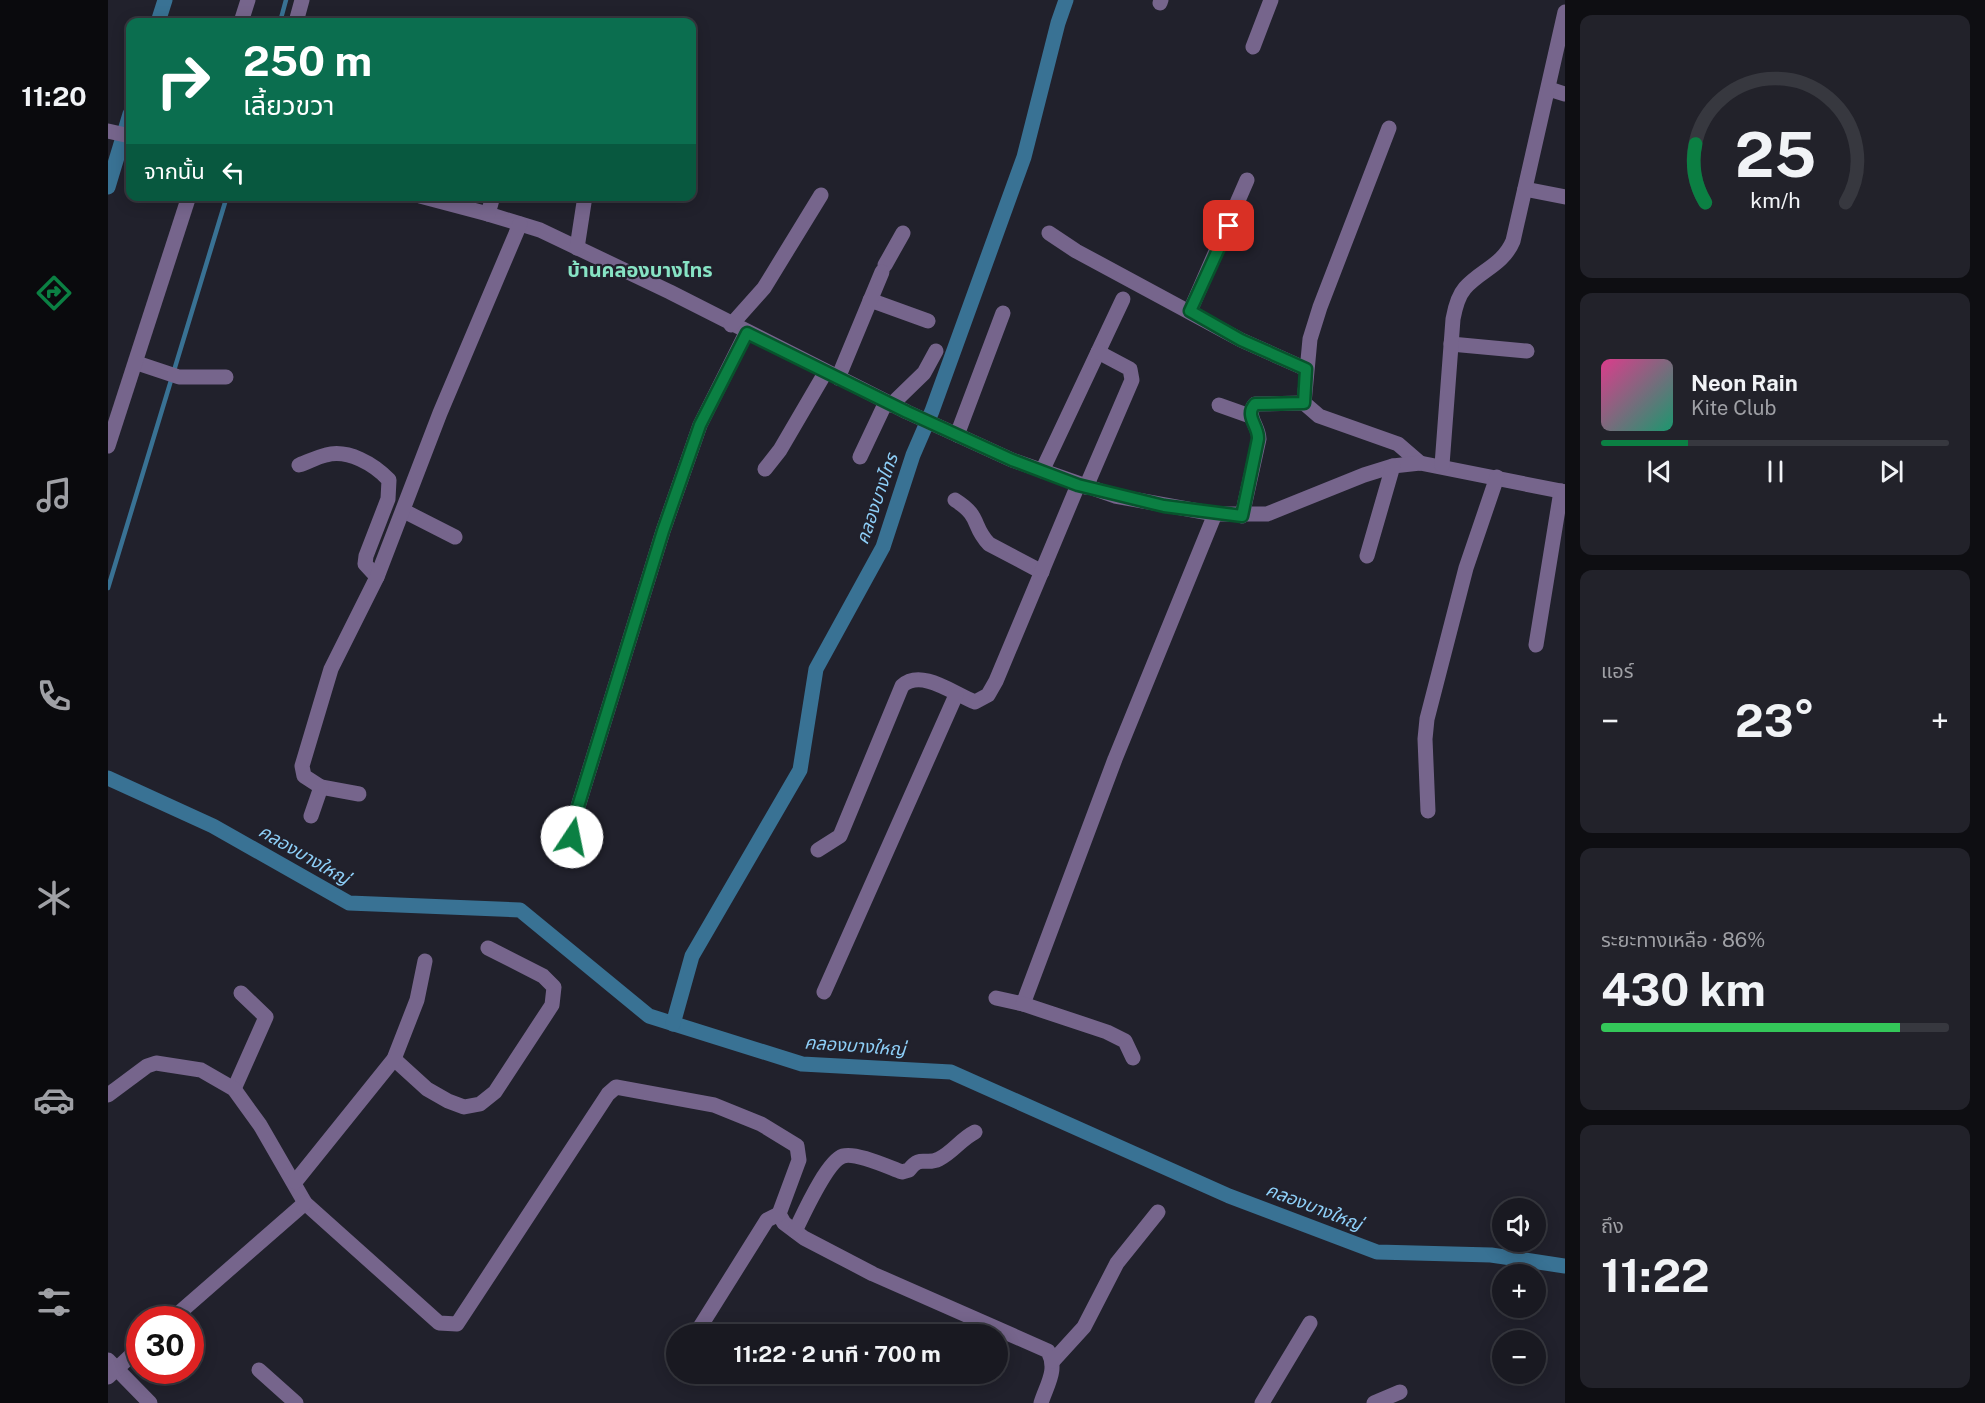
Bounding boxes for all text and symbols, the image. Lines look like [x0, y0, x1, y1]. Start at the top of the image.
text: 250 m [243, 36, 372, 85]
icon: right [144, 42, 222, 120]
text: 11:20 [21, 80, 87, 112]
text: เลี้ยวขวา [243, 89, 334, 121]
text: 25 [1734, 118, 1816, 191]
icon: left [217, 156, 250, 189]
text: จากนั้น [144, 158, 205, 184]
text: km/h [1750, 189, 1800, 214]
pin [1203, 200, 1254, 251]
icon: arrive [1212, 209, 1245, 242]
district label: บ้านคลองบางไทร [567, 258, 713, 282]
icon: directions [33, 272, 75, 314]
text: Neon Rain [1691, 370, 1798, 396]
text: Kite Club [1691, 396, 1776, 420]
water label: คลองบางไทร [851, 450, 902, 547]
icon: previous [1643, 455, 1676, 488]
icon: pause [1759, 455, 1792, 488]
icon: next [1875, 455, 1908, 488]
icon: music [33, 474, 75, 516]
text: แอร์ [1601, 659, 1633, 683]
icon: phone [33, 675, 75, 717]
text: 23° [1735, 694, 1815, 747]
text: − [1601, 702, 1619, 740]
text: + [1931, 702, 1949, 740]
position arrow [540, 805, 604, 869]
water label: คลองบางใหญ่ [255, 820, 356, 890]
icon: climate [33, 877, 75, 919]
text: ระยะทางเหลือ · 86% [1601, 928, 1765, 952]
text: 430 km [1601, 963, 1766, 1016]
water label: คลองบางใหญ่ [804, 1031, 909, 1060]
icon: car [33, 1079, 75, 1121]
water label: คลองบางใหญ่ [1263, 1179, 1368, 1236]
map controls [1492, 1198, 1546, 1384]
button: sound [1492, 1198, 1546, 1252]
text: ถึง [1601, 1214, 1624, 1238]
text: 11:22 [1601, 1249, 1710, 1302]
button: + [1492, 1264, 1546, 1318]
icon: filters [33, 1281, 75, 1323]
speed limit sign: 30 [126, 1306, 204, 1384]
button: − [1492, 1330, 1546, 1384]
text: 11:22 · 2 นาที · 700 m [733, 1341, 941, 1367]

